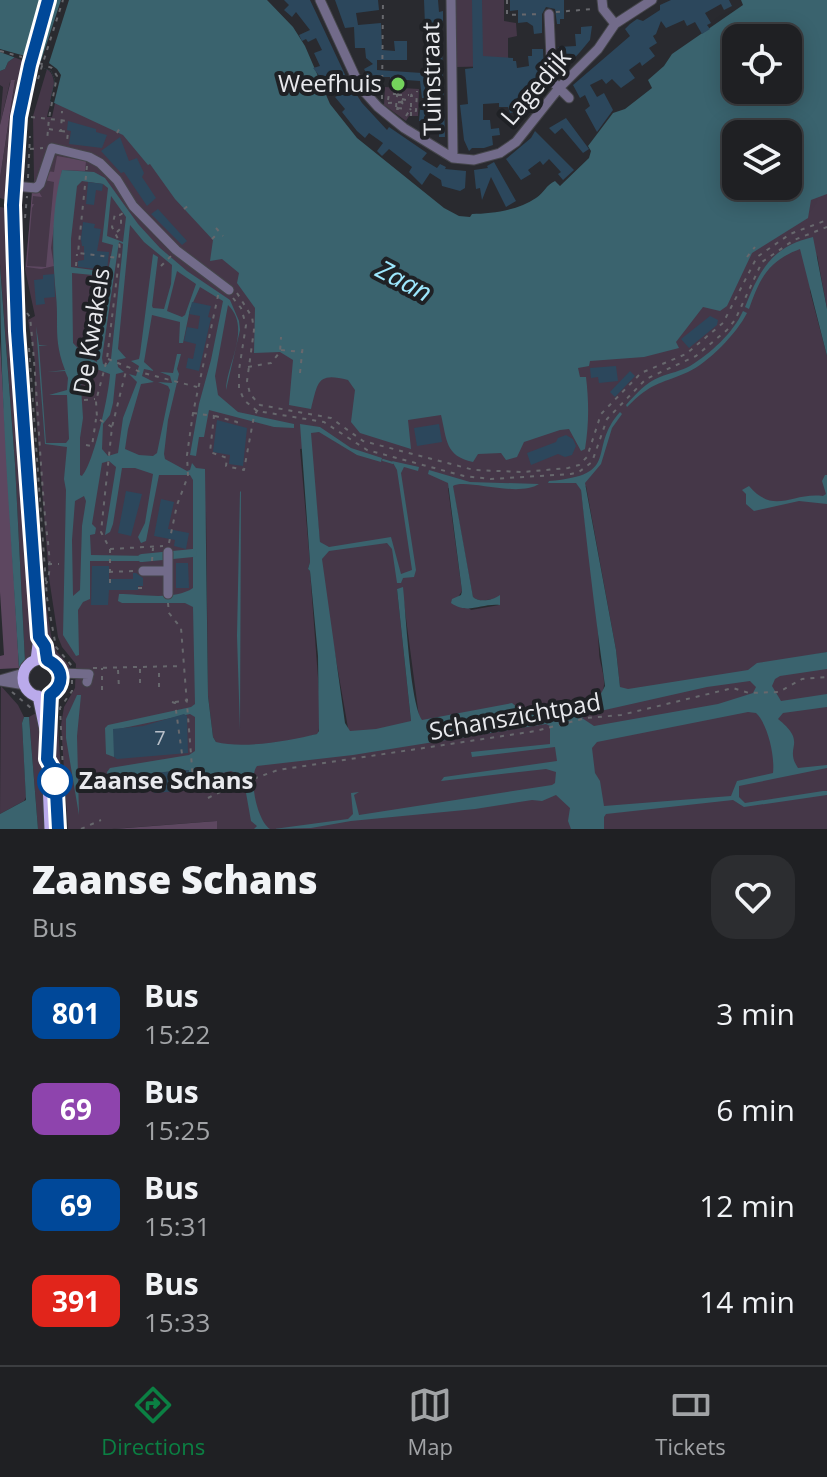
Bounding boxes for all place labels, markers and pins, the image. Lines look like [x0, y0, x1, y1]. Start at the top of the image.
place label: Weefhuis [278, 66, 382, 99]
marker: Weefhuis [389, 75, 407, 93]
place label: Zaanse Schans [79, 763, 254, 796]
marker: Zaanse Schans [38, 764, 72, 798]

